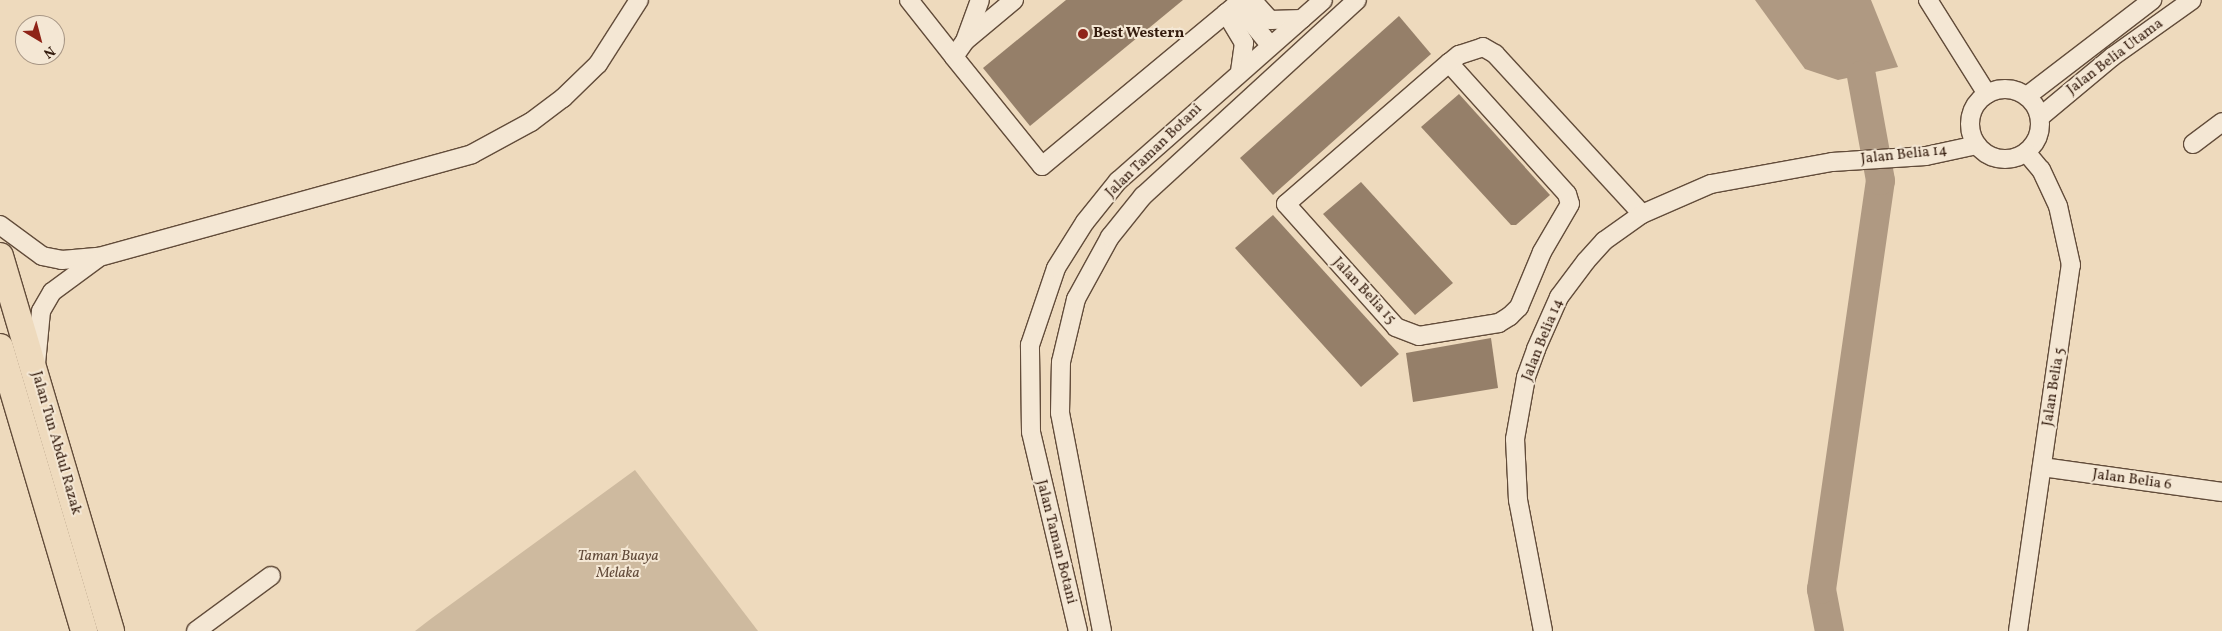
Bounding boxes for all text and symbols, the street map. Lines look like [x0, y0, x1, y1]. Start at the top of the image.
north arrow [15, 15, 65, 65]
street label: Jalan Belia Utama [2063, 15, 2167, 99]
place label: Best Western [1093, 25, 1185, 43]
marker: Best Western [1077, 28, 1089, 40]
text: N [39, 41, 59, 62]
street label: Jalan Taman Botani [1102, 100, 1206, 202]
street label: Jalan Belia 14 [1860, 142, 1948, 168]
street label: Jalan Belia 15 [1328, 254, 1400, 328]
street label: Jalan Belia 14 [1518, 296, 1568, 384]
street label: Jalan Belia 5 [2039, 346, 2069, 428]
street label: Jalan Tun Abdul Razak [27, 369, 85, 517]
street label: Jalan Belia 6 [2091, 466, 2173, 494]
street label: Jalan Taman Botani [1032, 478, 1080, 606]
park label: Taman Buaya Melaka [577, 547, 659, 582]

